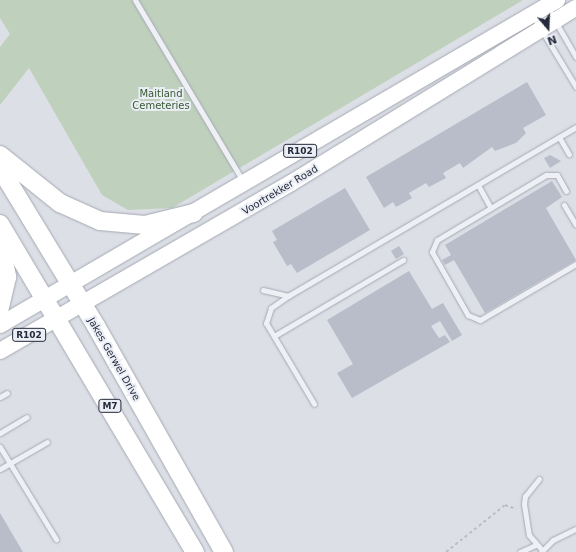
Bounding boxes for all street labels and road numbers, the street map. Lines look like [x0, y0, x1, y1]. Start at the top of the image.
road number: R102 [283, 144, 317, 158]
street label: Voortrekker Road [240, 163, 320, 217]
street label: Jakes Gerwel Drive [85, 315, 143, 403]
road number: R102 [12, 328, 46, 342]
road number: M7 [98, 399, 122, 413]

